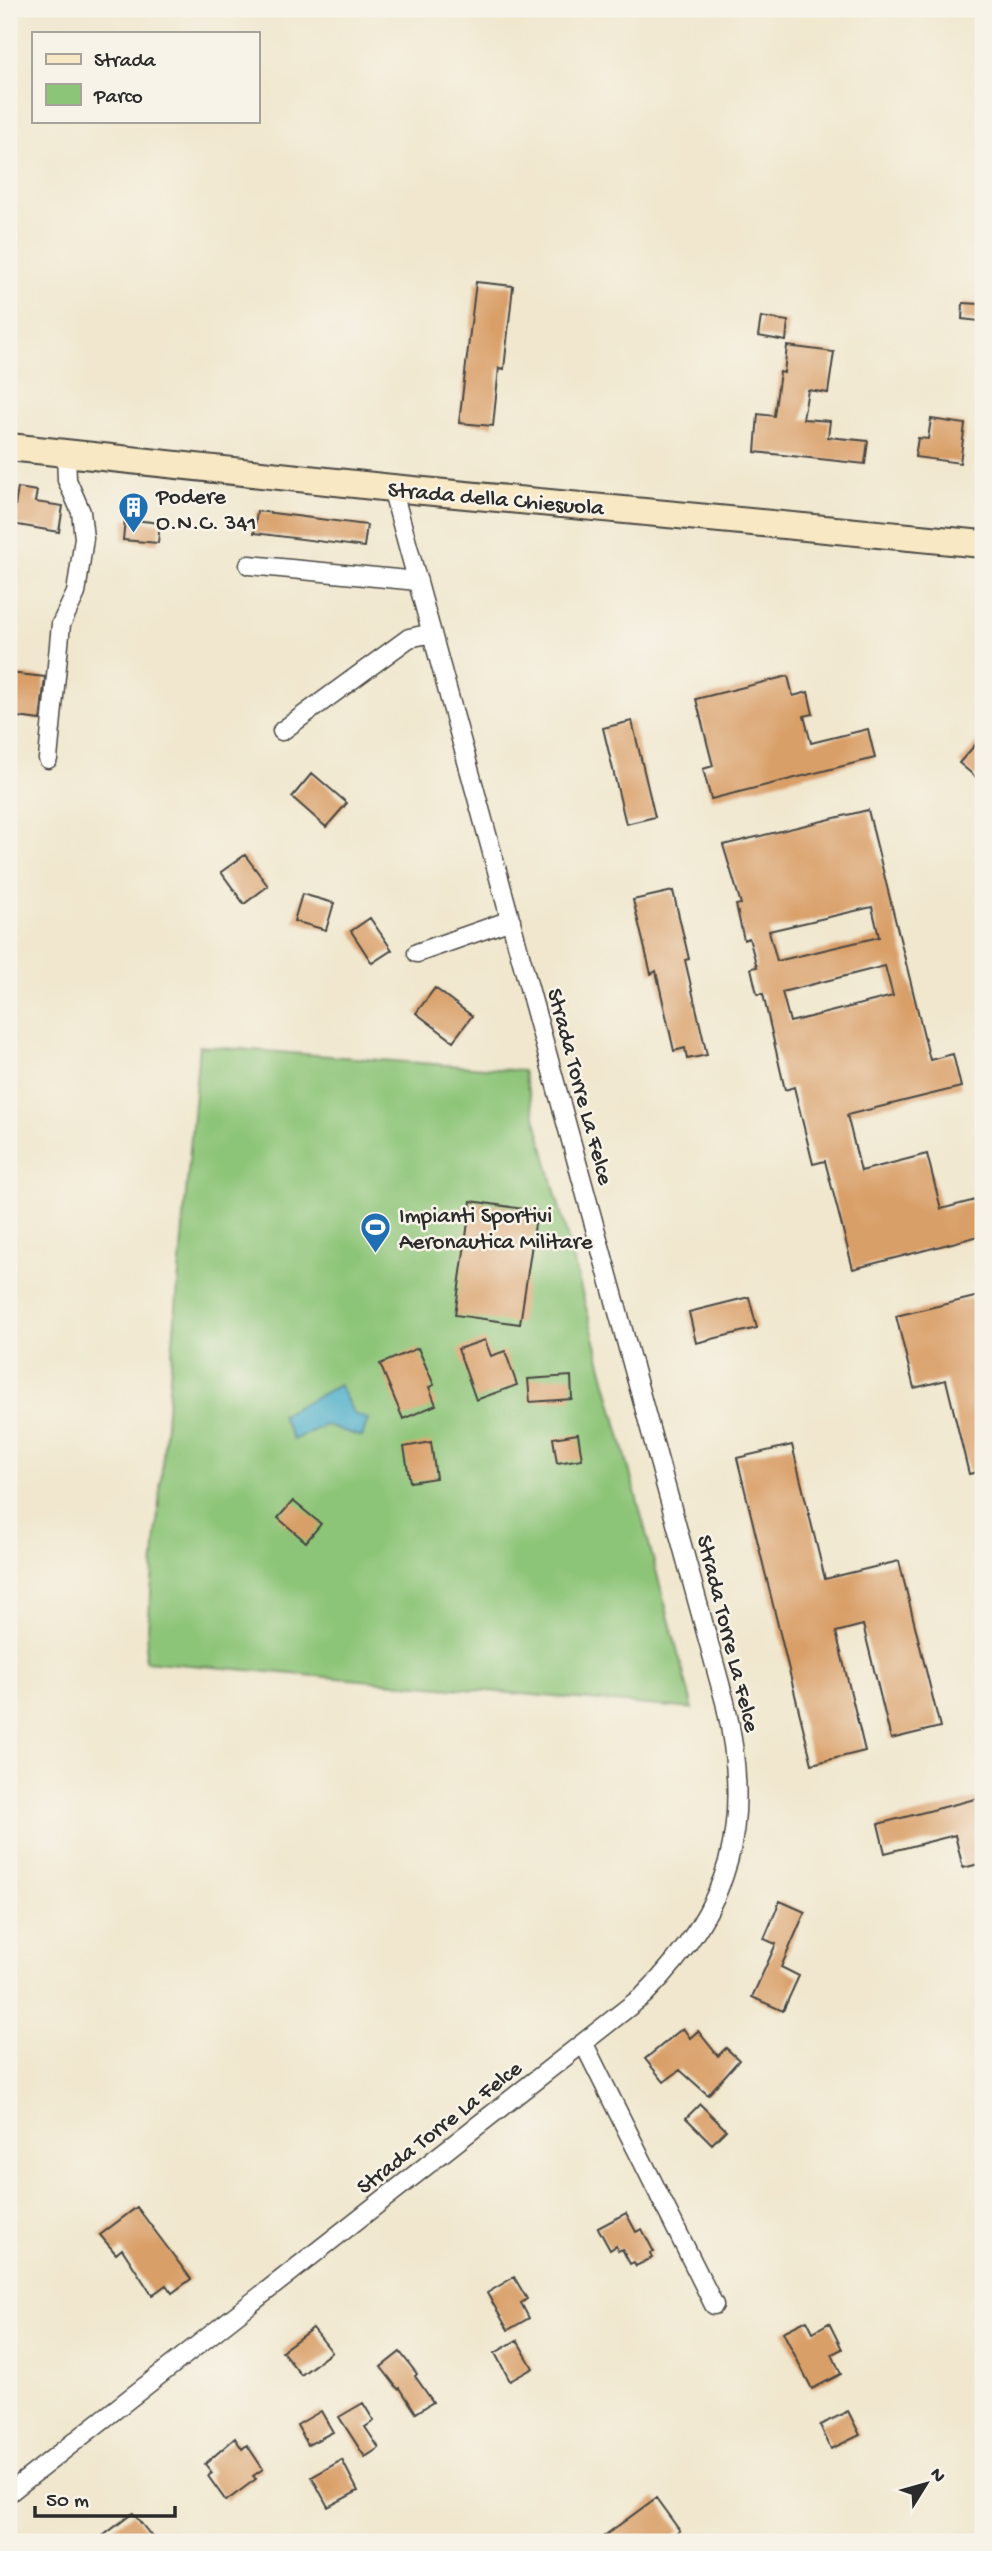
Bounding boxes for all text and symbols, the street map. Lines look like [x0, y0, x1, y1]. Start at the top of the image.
legend [32, 32, 259, 122]
text: Strada [94, 50, 157, 75]
text: Parco [93, 86, 143, 111]
street label: Strada della Chiesuola [386, 478, 606, 524]
place label: Podere O.N.C. 341 [155, 485, 257, 538]
building icon: Podere O.N.C. 341 [116, 491, 150, 535]
street label: Strada Torre La Felce [539, 986, 618, 1189]
place label: Impianti Sportivi Aeronautica Militare [399, 1204, 594, 1257]
sports icon: Impianti Sportivi Aeronautica Militare [359, 1210, 393, 1254]
street label: Strada Torre La Felce [689, 1533, 764, 1736]
street label: Strada Torre La Felce [352, 2055, 529, 2202]
north arrow [890, 2450, 960, 2520]
text: N [924, 2464, 950, 2488]
scale bar [35, 2474, 175, 2518]
text: 50 m [46, 2490, 89, 2515]

